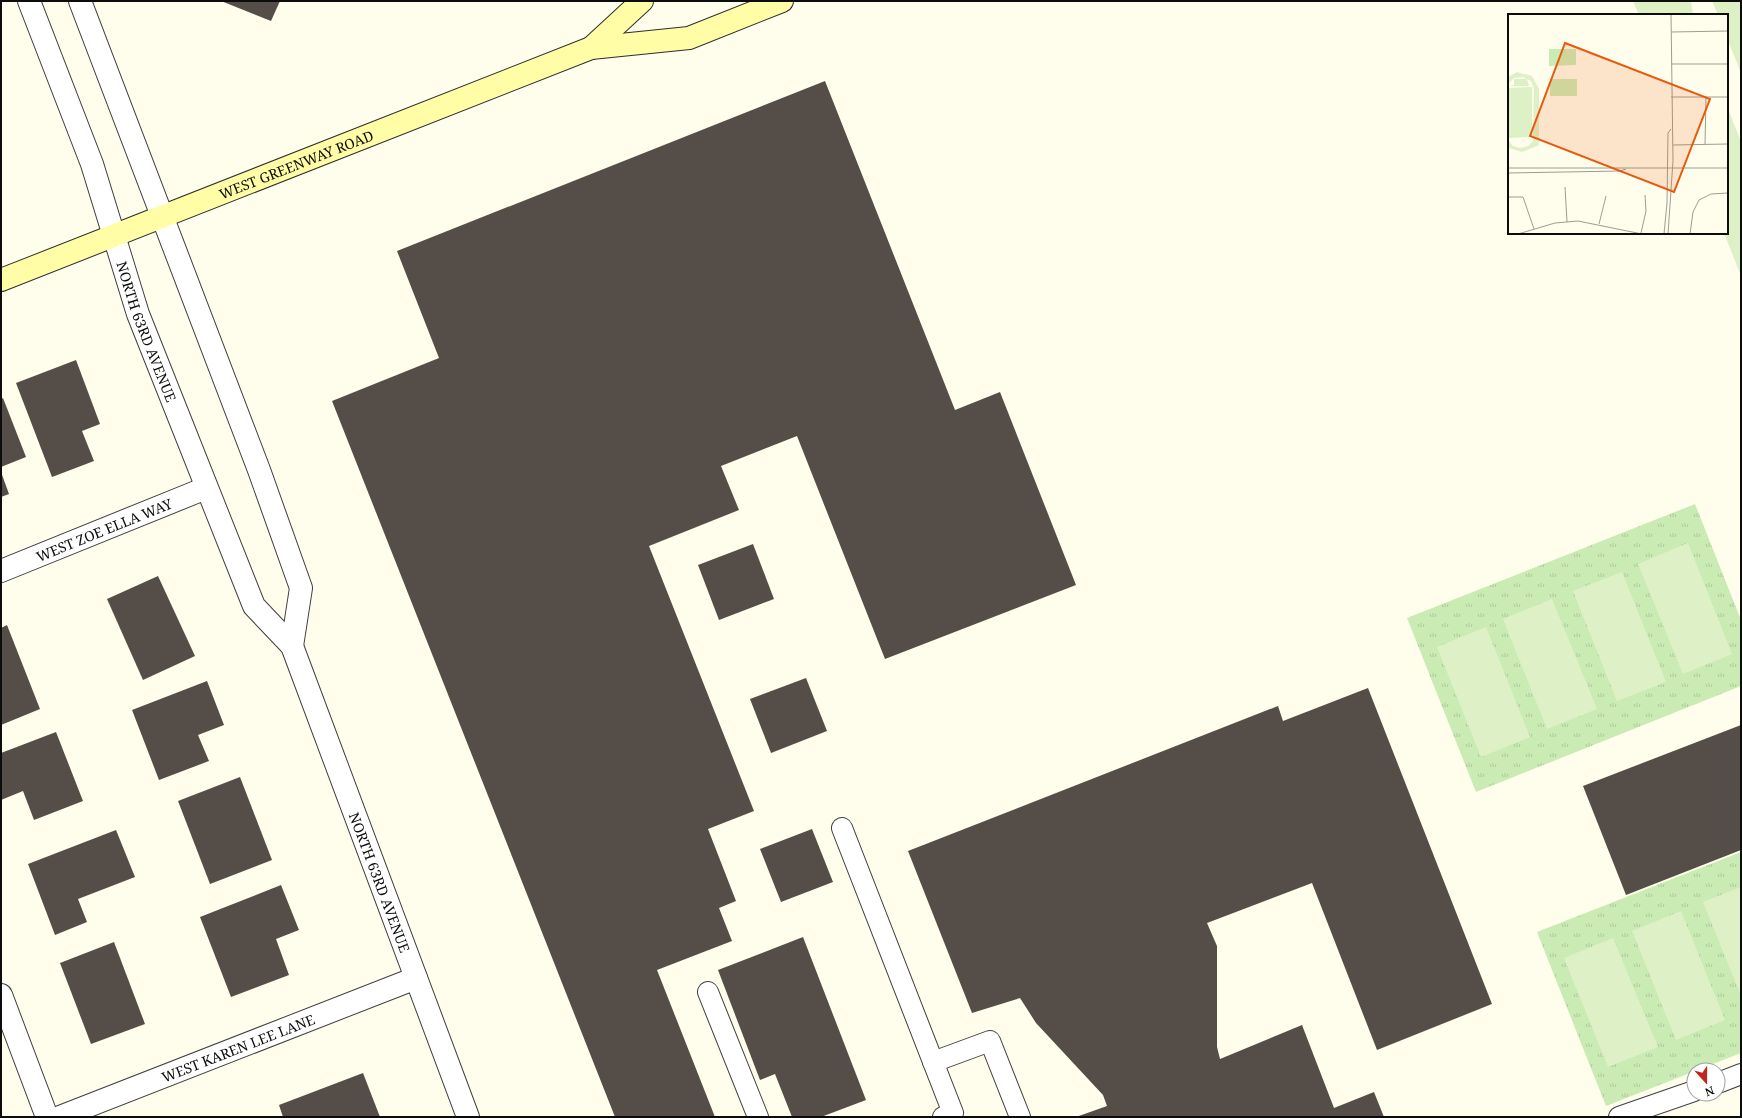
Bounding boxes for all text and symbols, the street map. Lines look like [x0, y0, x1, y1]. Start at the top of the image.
inset map [1508, 14, 1728, 234]
street label: WEST GREENWAY ROAD [216, 125, 376, 203]
street label: NORTH 63RD AVENUE [113, 259, 181, 405]
street label: WEST ZOE ELLA WAY [33, 493, 175, 565]
street label: NORTH 63RD AVENUE [345, 809, 415, 955]
street label: WEST KAREN LEE LANE [159, 1009, 317, 1086]
north arrow [1686, 1062, 1726, 1102]
text: N [1703, 1083, 1716, 1100]

